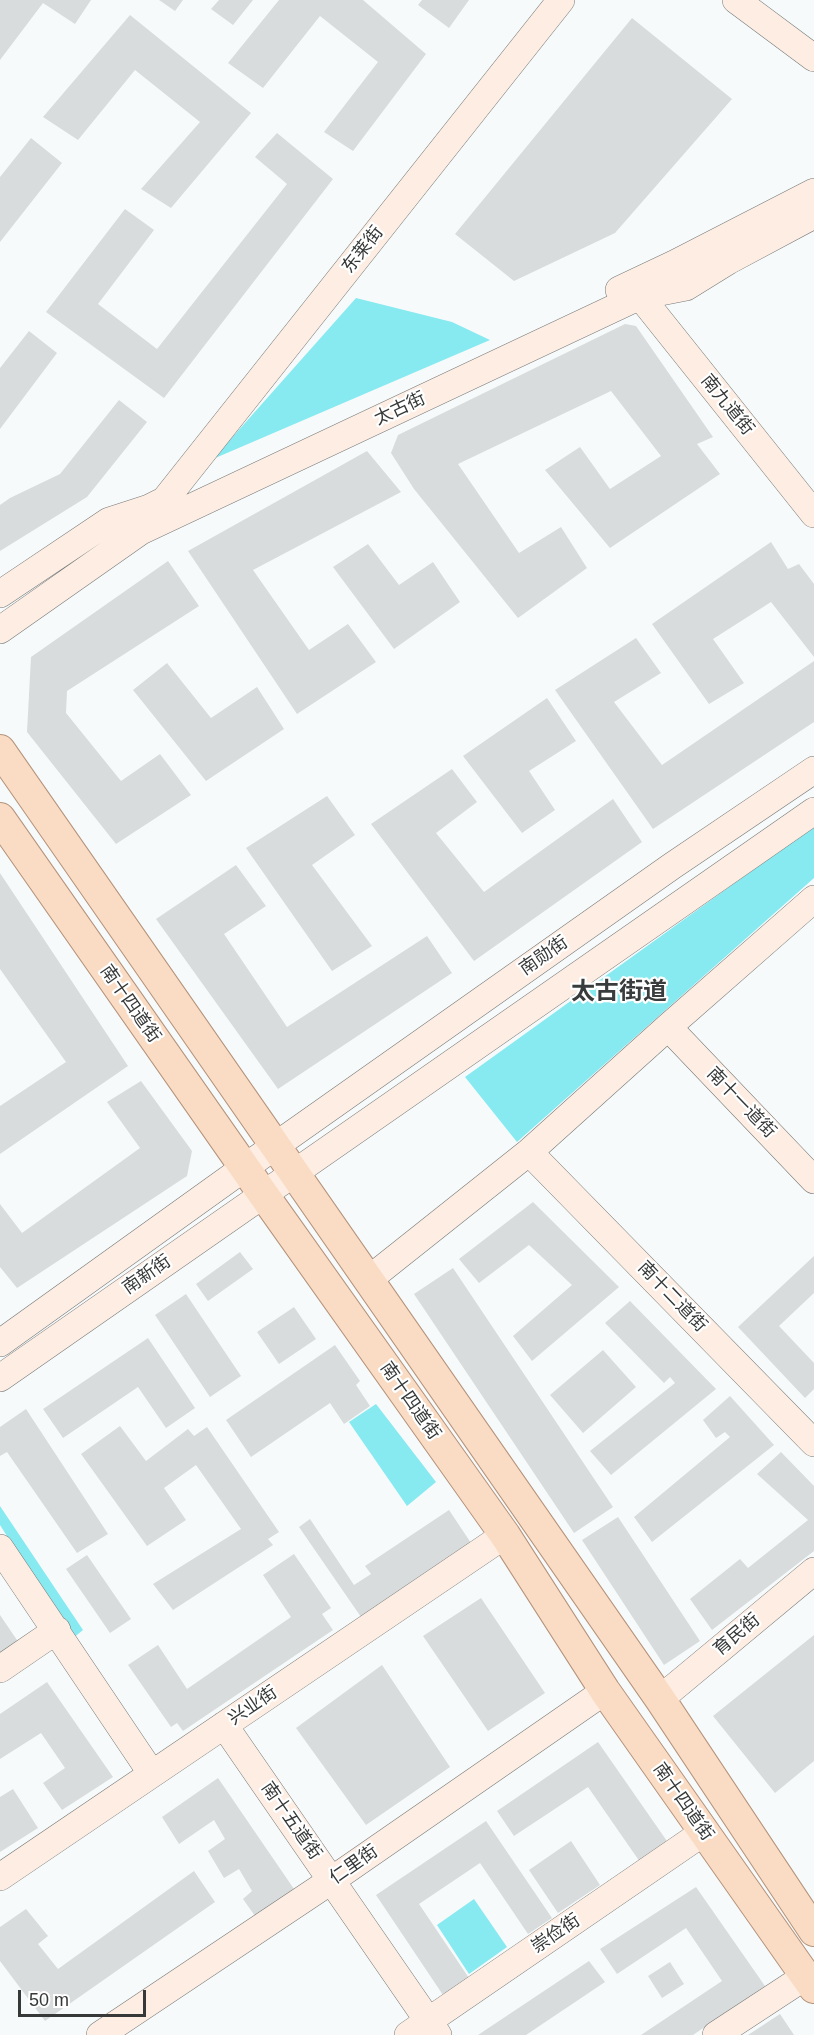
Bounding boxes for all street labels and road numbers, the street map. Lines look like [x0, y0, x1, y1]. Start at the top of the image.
street label: 东莱街 [338, 222, 388, 278]
street label: 南九道街 [696, 370, 758, 440]
street label: 太古街 [371, 388, 429, 430]
street label: 南勋街 [516, 932, 572, 980]
street label: 南十四道街 [95, 961, 165, 1047]
street label: 南十一道街 [702, 1063, 780, 1143]
street label: 南新街 [119, 1251, 175, 1299]
street label: 南十二道街 [633, 1257, 711, 1337]
street label: 南十四道街 [375, 1358, 445, 1444]
street label: 育民街 [709, 1609, 765, 1661]
street label: 兴业街 [225, 1682, 281, 1730]
street label: 南十四道街 [648, 1759, 718, 1845]
street label: 南十五道街 [256, 1778, 326, 1864]
street label: 仁里街 [326, 1841, 382, 1889]
street label: 崇俭街 [528, 1910, 584, 1958]

